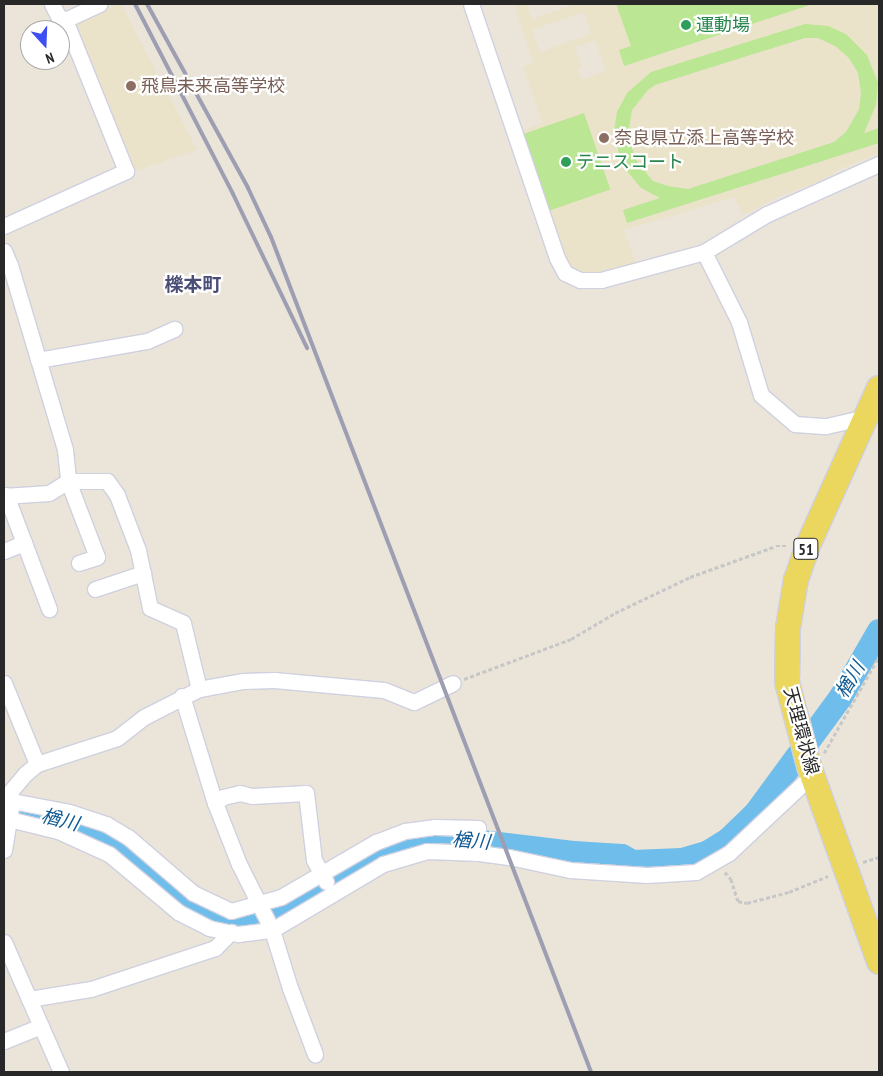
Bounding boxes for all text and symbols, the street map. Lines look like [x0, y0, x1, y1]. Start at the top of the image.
place label: 運動場 [696, 14, 750, 36]
marker: 運動場 [680, 19, 692, 31]
north arrow [20, 20, 70, 70]
text: N [43, 48, 56, 68]
place label: 飛鳥未来高等学校 [141, 75, 285, 97]
marker: 飛鳥未来高等学校 [125, 80, 137, 92]
place label: 奈良県立添上高等学校 [614, 127, 794, 149]
marker: 奈良県立添上高等学校 [598, 132, 610, 144]
place label: テニスコート [576, 151, 684, 173]
marker: テニスコート [560, 156, 572, 168]
district label: 櫟本町 [165, 274, 221, 296]
road number: 51 [792, 536, 820, 562]
water label: 楢川 [830, 658, 870, 702]
street label: 天理環状線 [779, 685, 823, 777]
water label: 楢川 [39, 804, 81, 836]
water label: 楢川 [451, 828, 491, 854]

